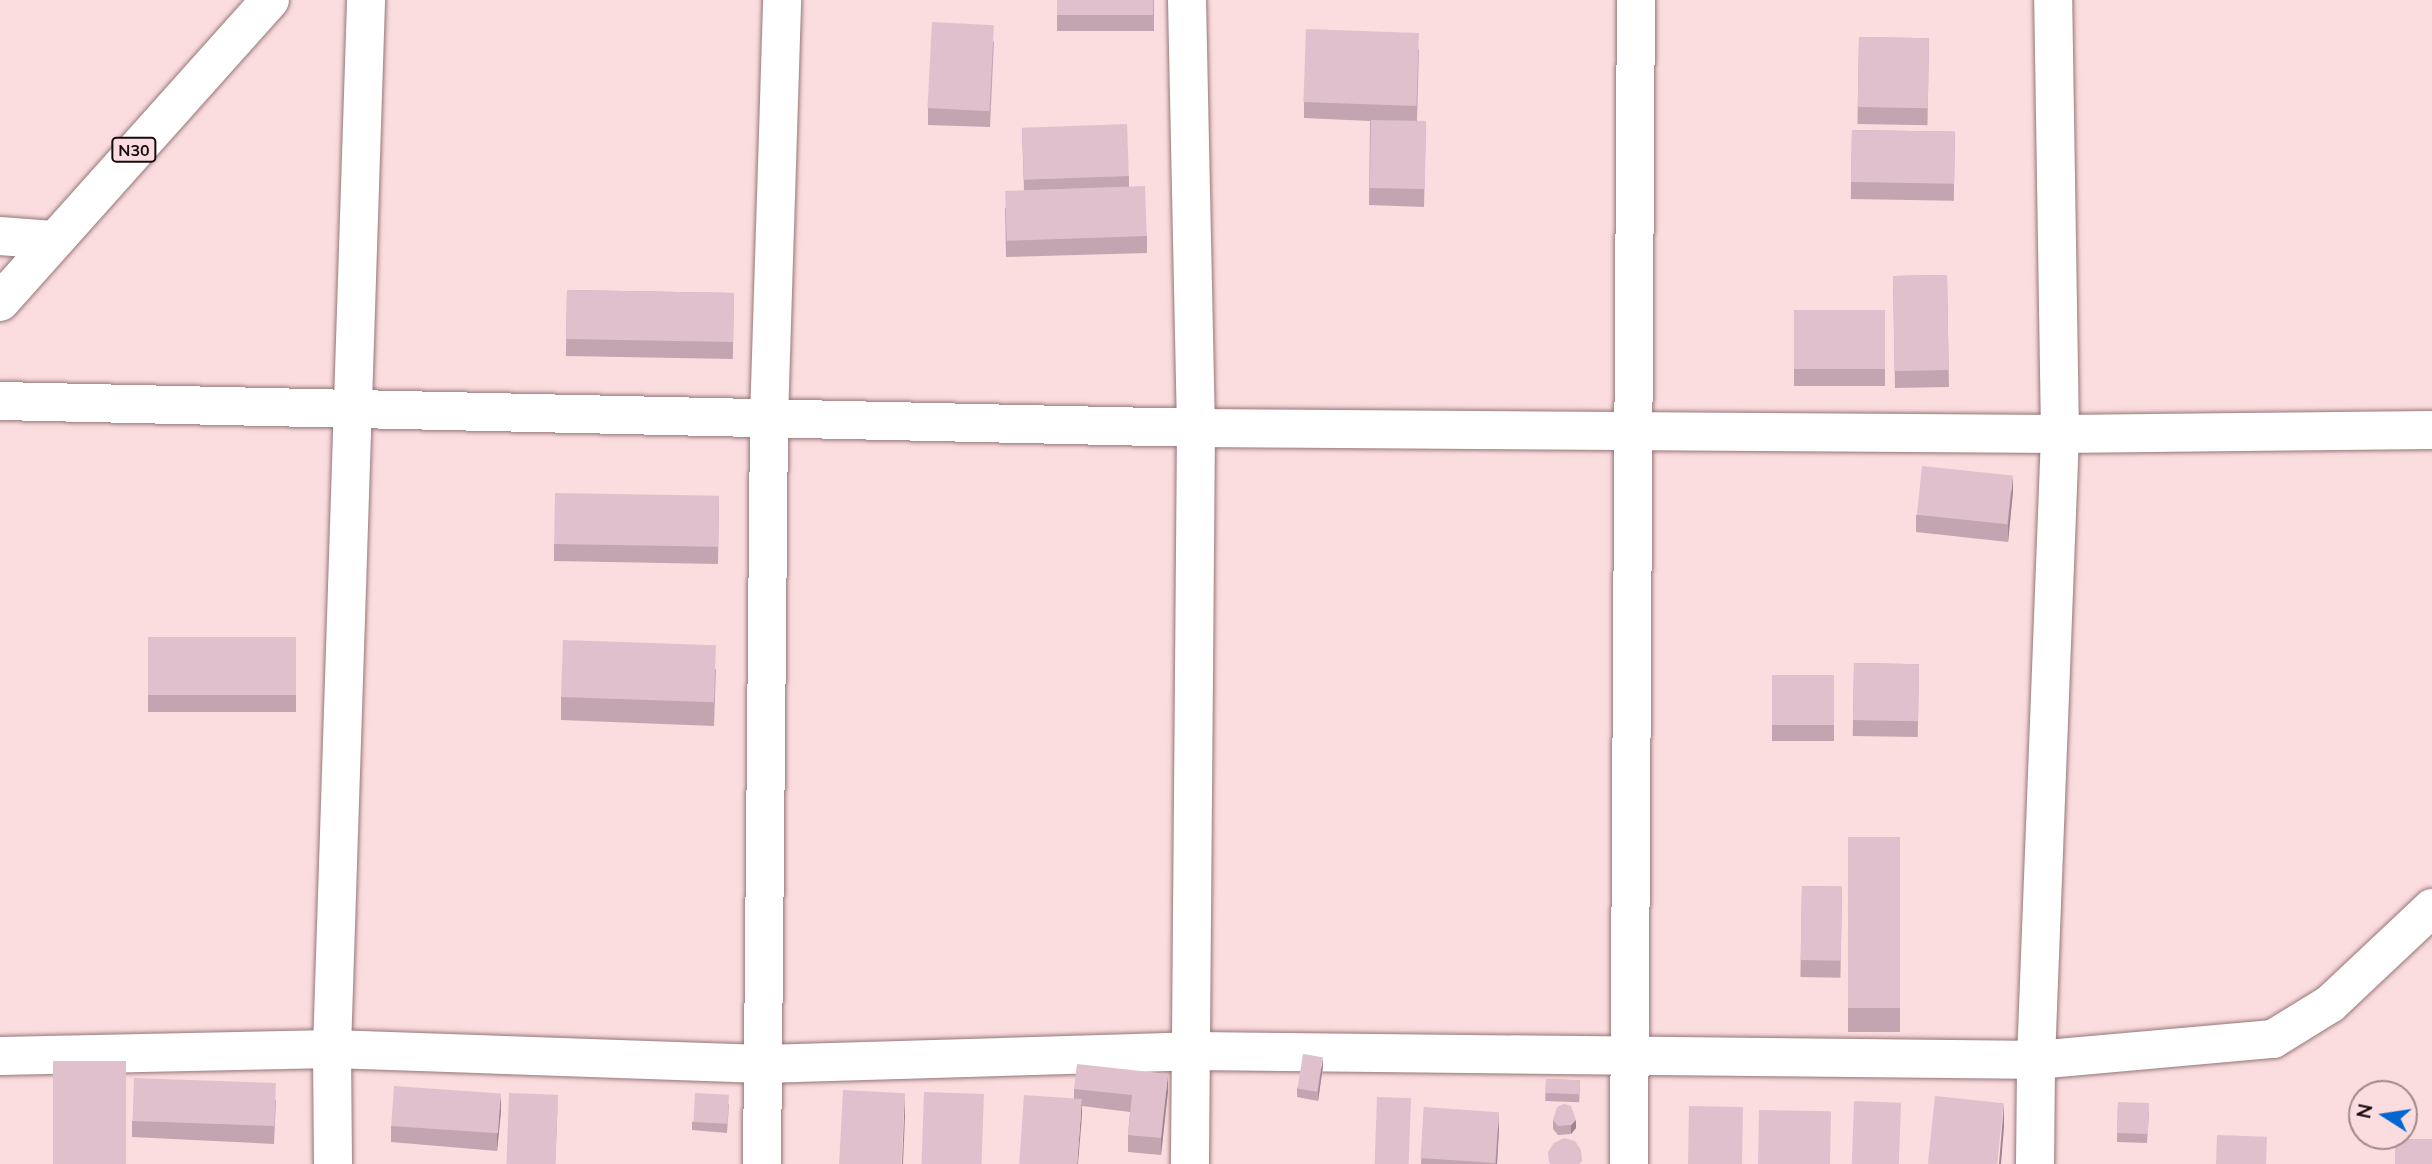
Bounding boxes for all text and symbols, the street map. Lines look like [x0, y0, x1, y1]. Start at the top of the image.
road number: N30 [111, 138, 157, 162]
north arrow [2348, 1080, 2418, 1150]
text: N [2351, 1102, 2378, 1121]

